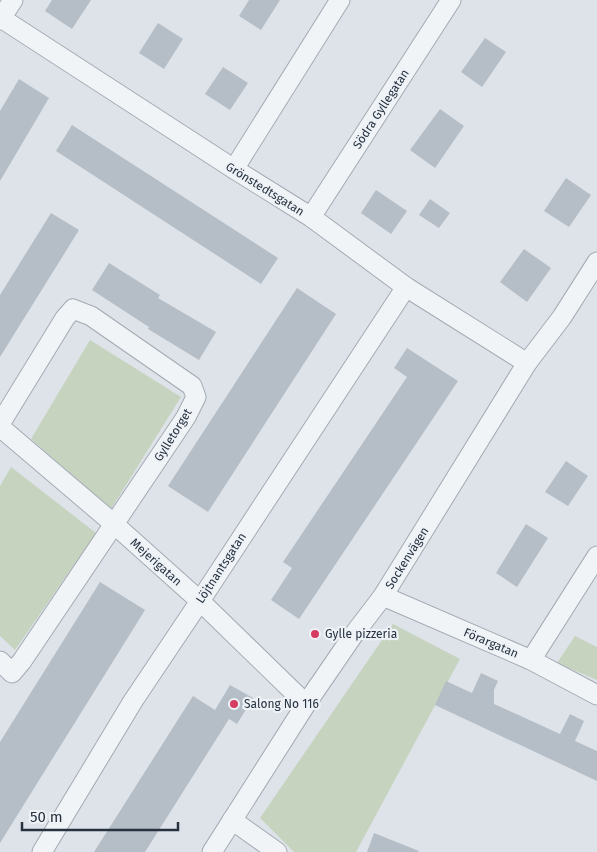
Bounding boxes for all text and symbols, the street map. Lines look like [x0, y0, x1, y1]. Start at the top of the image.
street label: Södra Gyllegatan [350, 67, 412, 151]
street label: Grönstedtsgatan [223, 159, 307, 219]
street label: Gylletorget [151, 405, 195, 464]
street label: Sockenvägen [382, 524, 432, 592]
street label: Löjtnantsgatan [193, 530, 249, 606]
street label: Mejerigatan [127, 535, 185, 589]
street label: Förargatan [462, 625, 520, 661]
place label: Gylle pizzeria [325, 627, 397, 641]
marker: Gylle pizzeria [309, 628, 321, 640]
place label: Salong No 116 [244, 697, 319, 711]
marker: Salong No 116 [228, 698, 240, 710]
scale bar [22, 800, 179, 832]
text: 50 m [30, 808, 63, 826]

